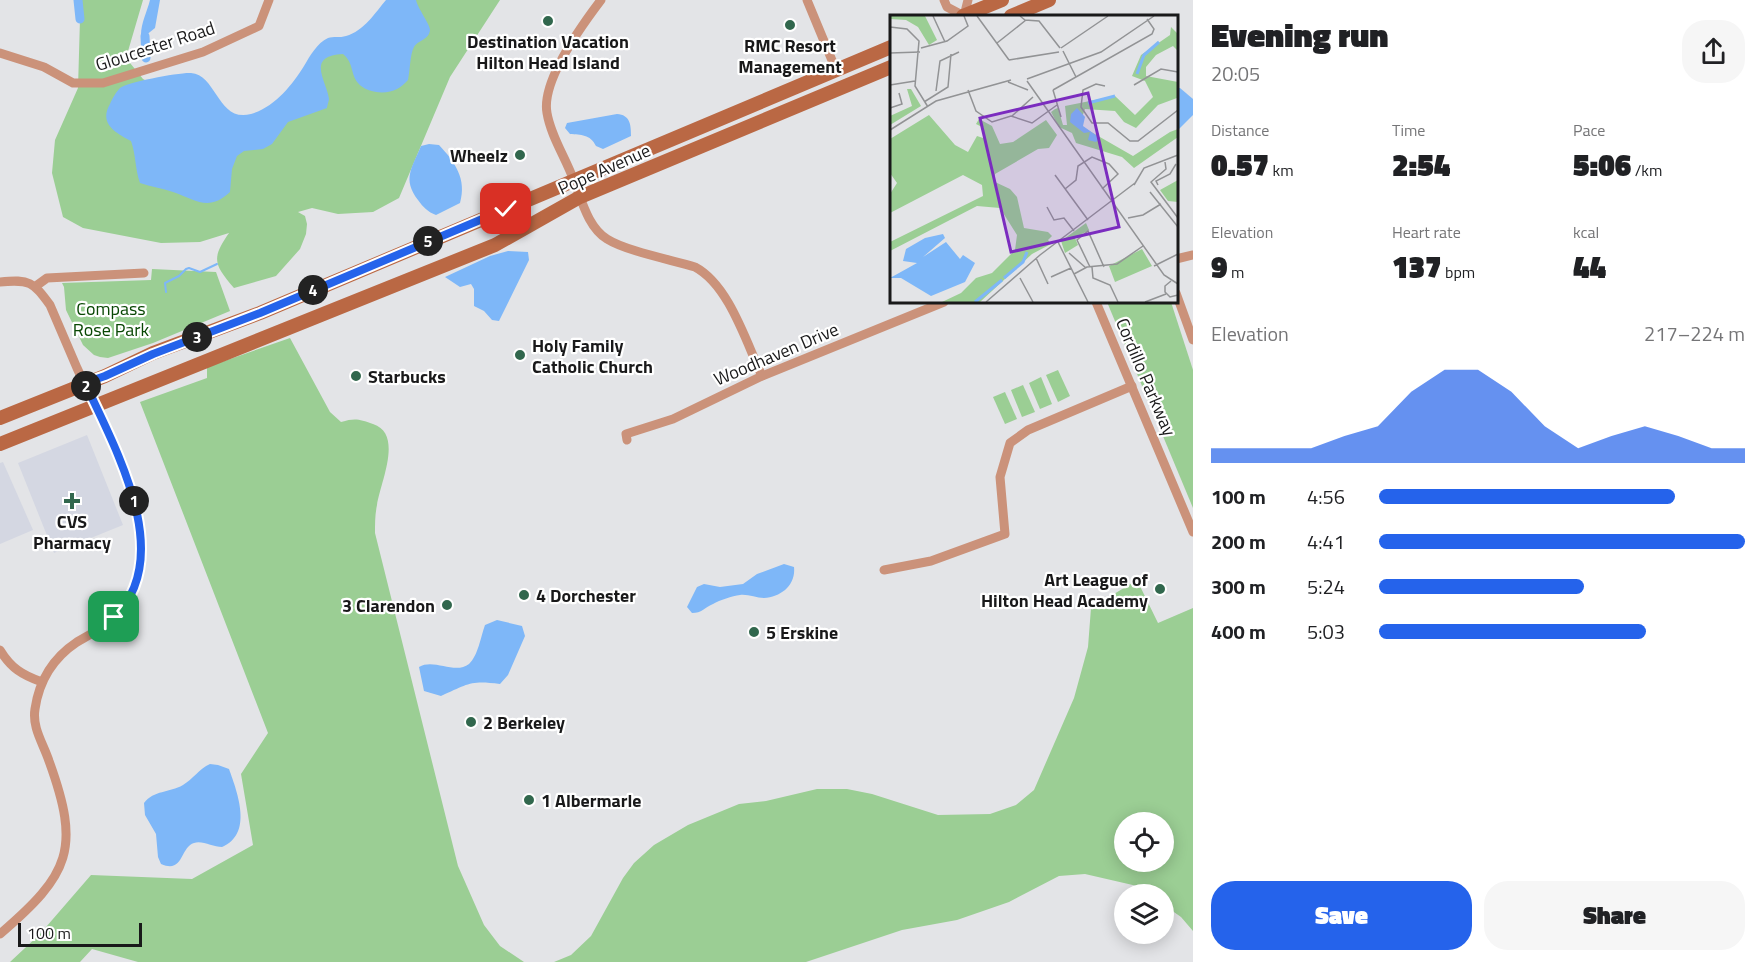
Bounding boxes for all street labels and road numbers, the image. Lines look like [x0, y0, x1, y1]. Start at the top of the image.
street label: Gloucester Road [92, 14, 218, 78]
street label: Pope Avenue [553, 137, 655, 201]
street label: Cordillo Parkway [1109, 314, 1183, 441]
street label: Woodhaven Drive [709, 316, 843, 392]

